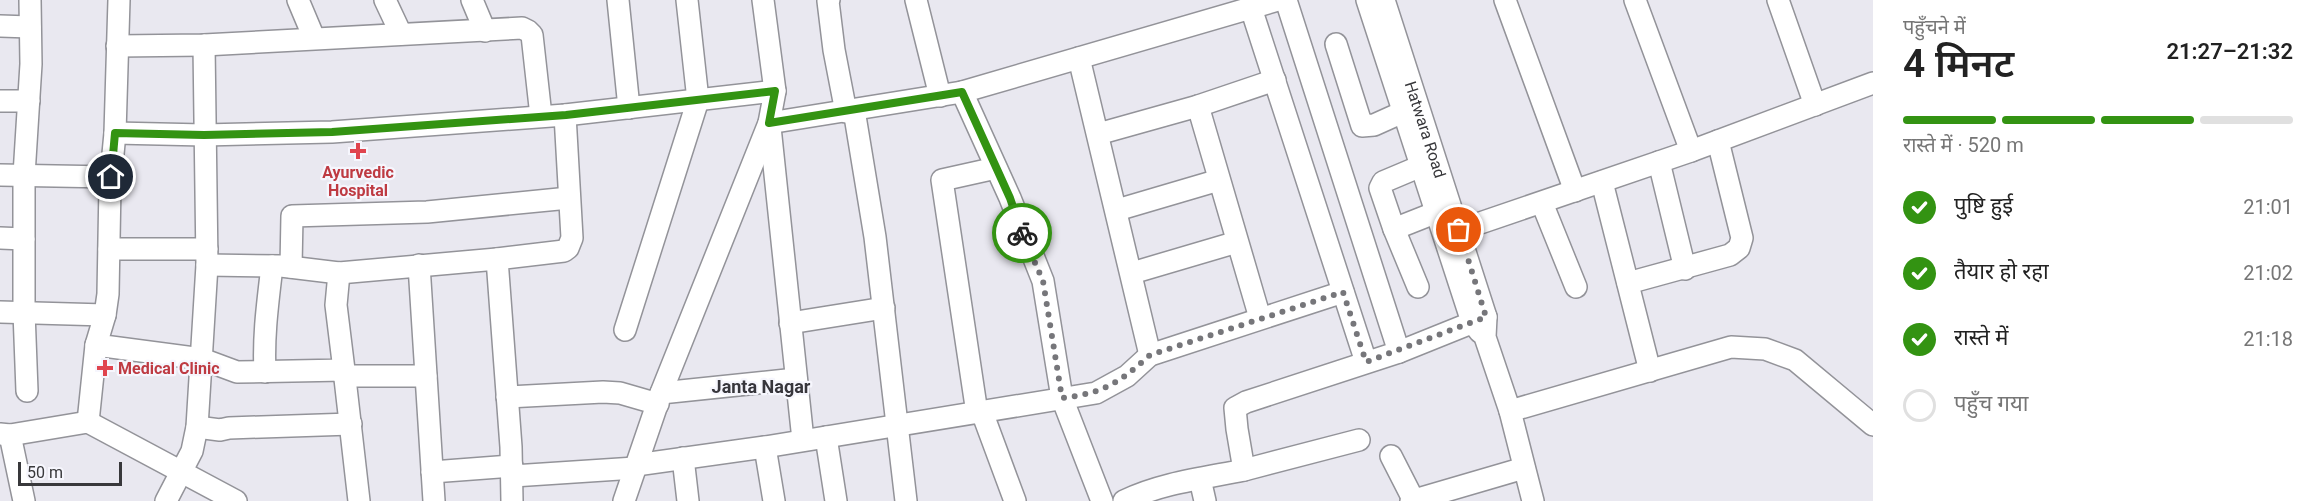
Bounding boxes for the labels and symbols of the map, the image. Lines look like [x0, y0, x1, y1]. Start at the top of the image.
street label: Hatwara Road [1401, 79, 1450, 180]
marker: Ayurvedic Hospital [349, 142, 367, 160]
pin [85, 151, 136, 202]
place label: Ayurvedic Hospital [322, 163, 394, 200]
courier [992, 203, 1052, 263]
pin [1433, 204, 1484, 255]
marker: Medical Clinic [96, 359, 114, 377]
place label: Medical Clinic [118, 359, 219, 378]
district label: Janta Nagar [712, 376, 811, 397]
scale bar [18, 459, 122, 486]

